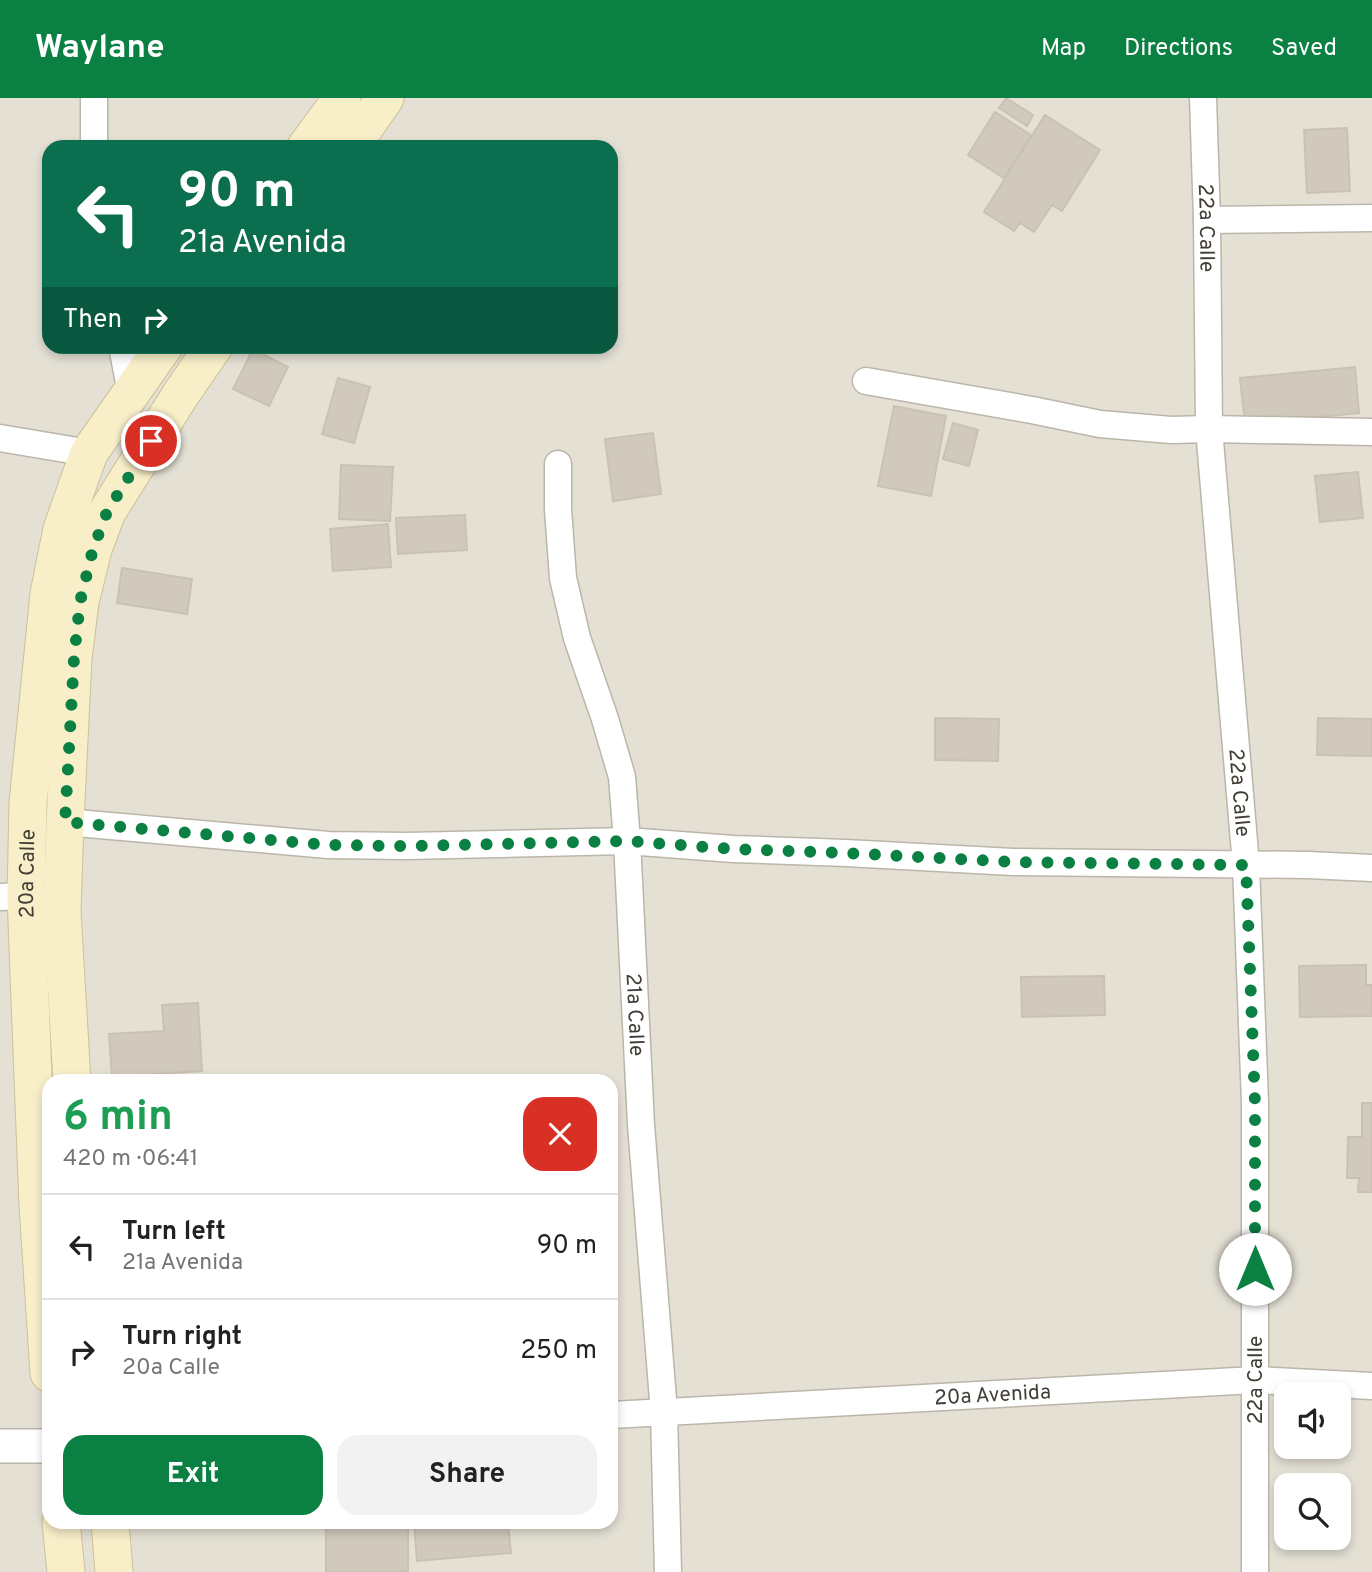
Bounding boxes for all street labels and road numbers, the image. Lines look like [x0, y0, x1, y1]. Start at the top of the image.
street label: 22a Calle [1191, 183, 1219, 272]
street label: 22a Calle [1221, 747, 1256, 838]
street label: 20a Calle [14, 829, 42, 919]
street label: 21a Calle [619, 973, 650, 1057]
street label: 22a Calle [1243, 1336, 1270, 1424]
street label: 20a Avenida [933, 1379, 1052, 1412]

